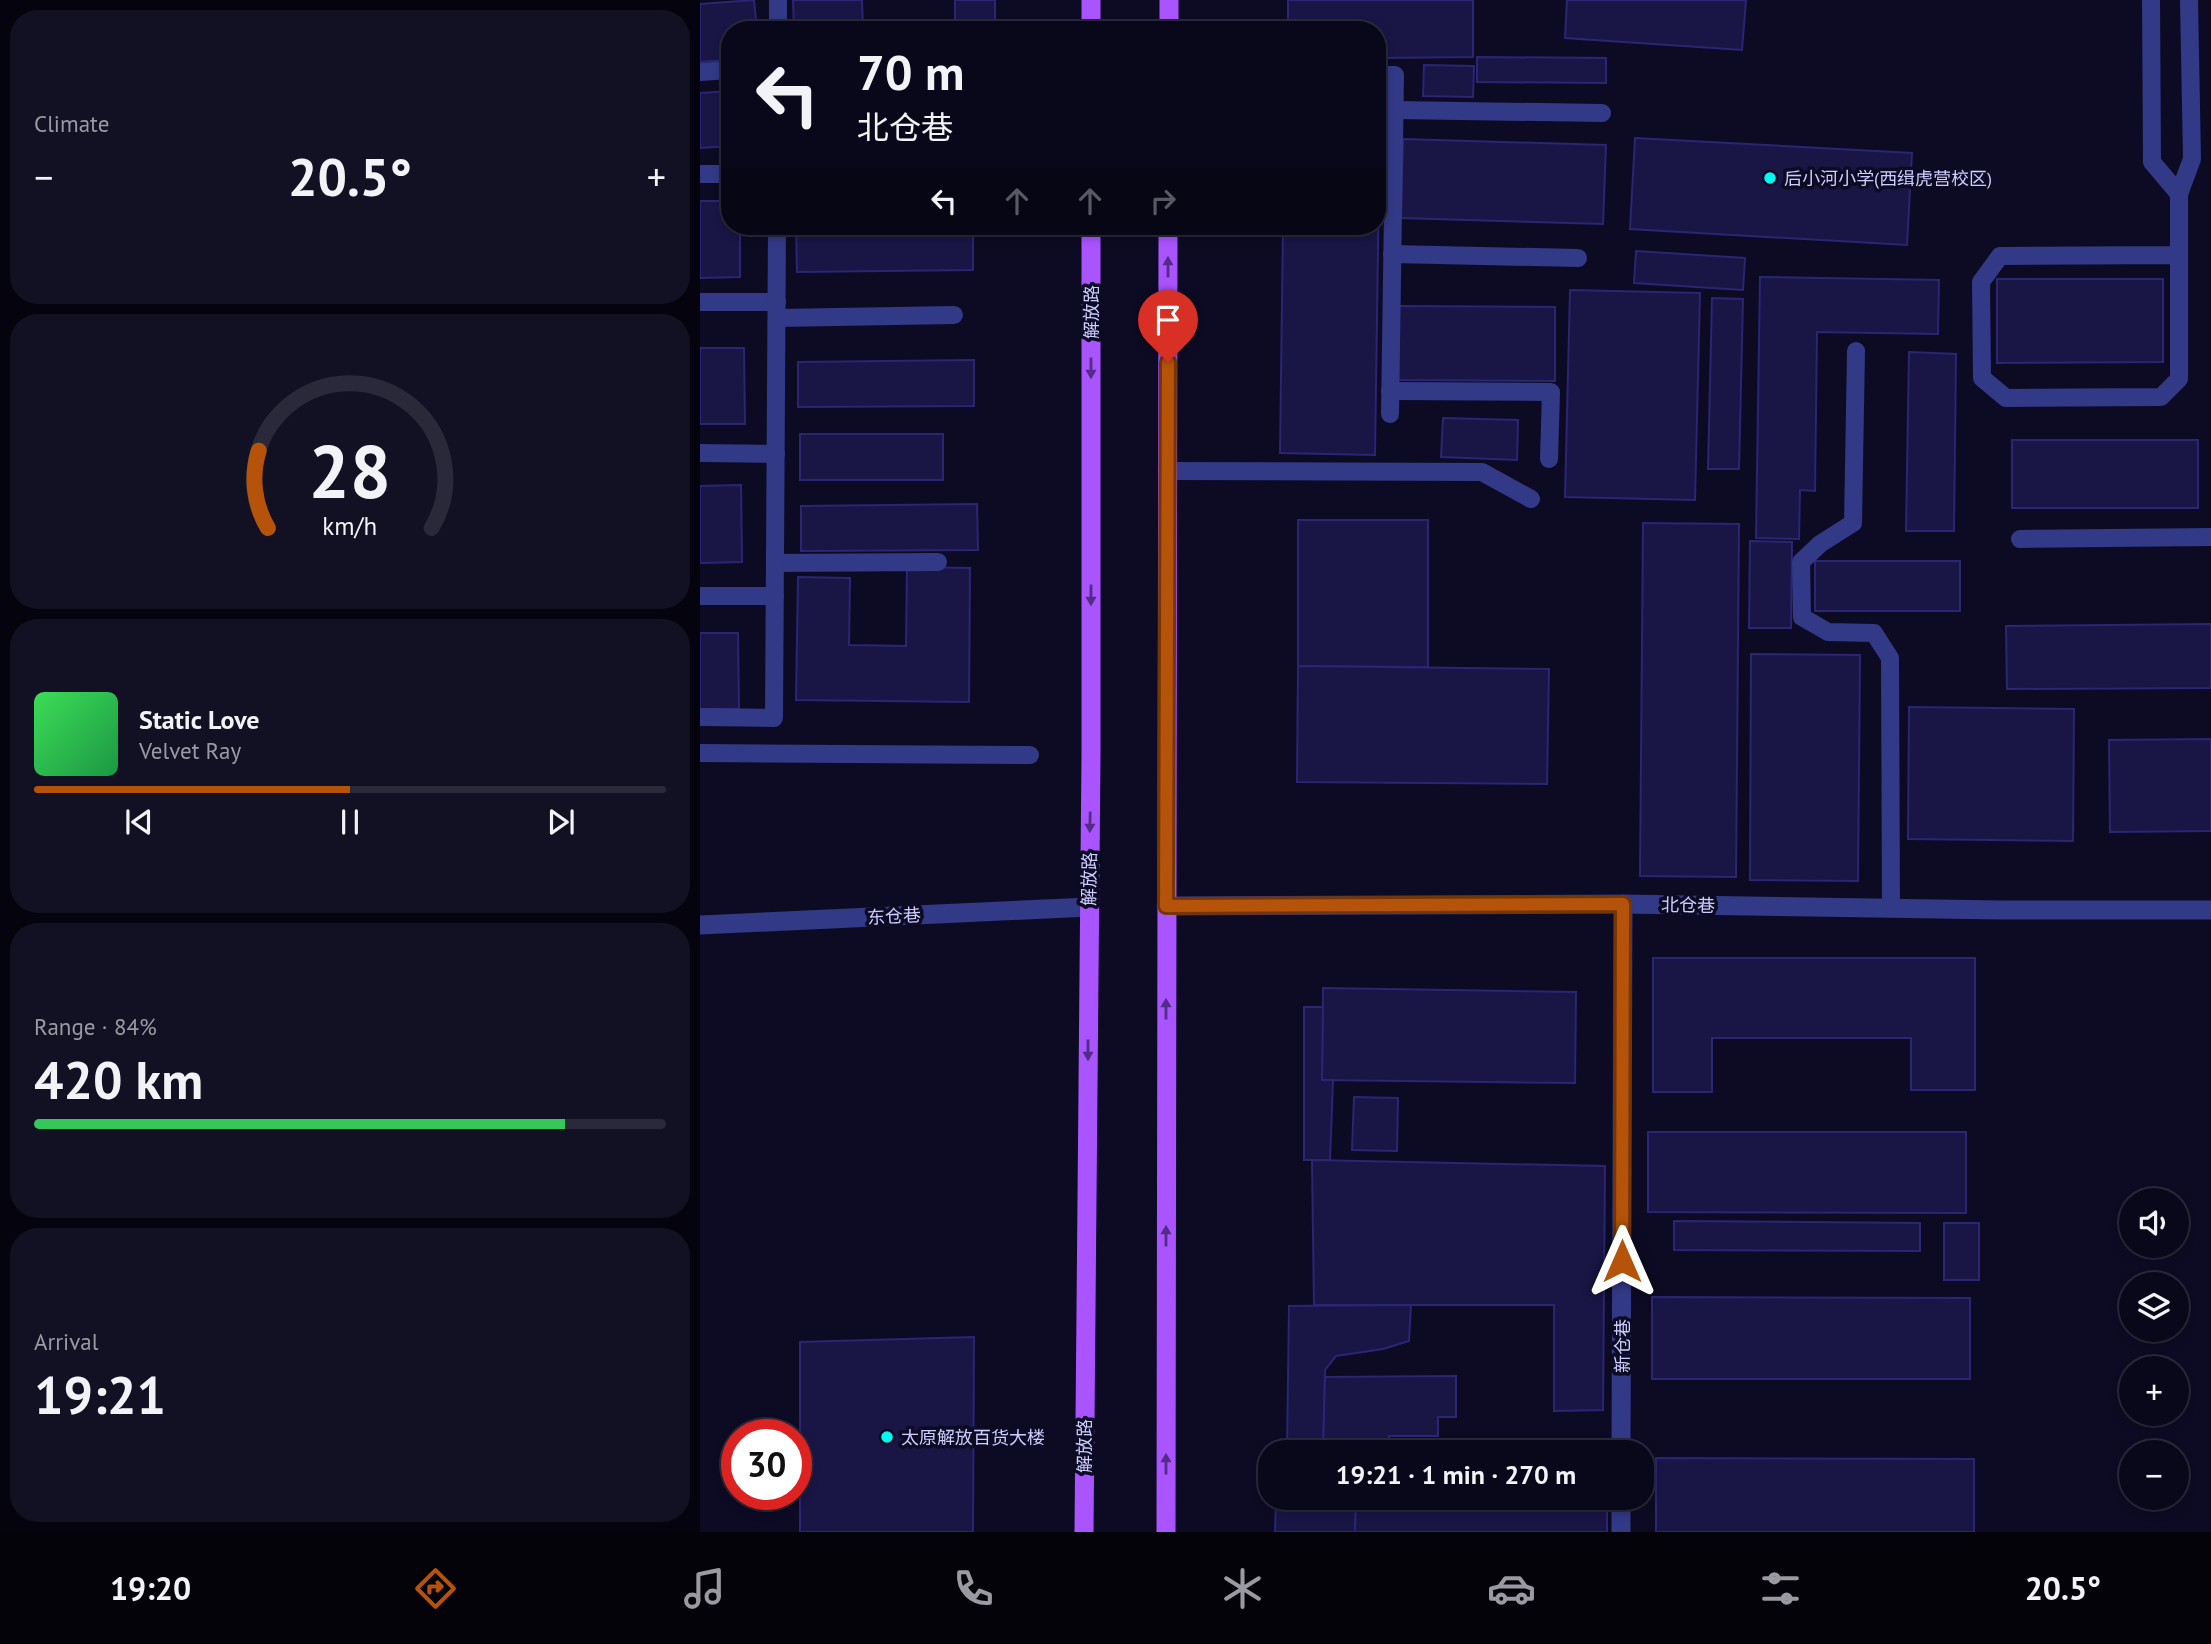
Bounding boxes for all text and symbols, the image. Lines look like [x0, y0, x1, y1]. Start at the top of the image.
text: 70 m [857, 40, 964, 104]
icon: left [742, 49, 833, 140]
text: 北仓巷 [857, 106, 953, 148]
text: Climate [34, 109, 109, 138]
text: 20.5° [288, 143, 412, 210]
text: − [34, 152, 53, 201]
text: + [647, 152, 666, 201]
place label: 后小河小学(西缉虎营校区) [1784, 167, 1992, 190]
marker: 后小河小学(西缉虎营校区) [1762, 170, 1778, 186]
icon: left [925, 182, 963, 220]
icon: ahead [998, 182, 1036, 220]
icon: ahead [1071, 182, 1109, 220]
icon: right [1144, 182, 1182, 220]
one-way arrow [1162, 256, 1174, 278]
street label: 解放路 [1080, 285, 1103, 339]
pin [1138, 290, 1198, 362]
icon: arrive [1149, 301, 1187, 339]
one-way arrow [1085, 357, 1097, 379]
text: 28 [309, 424, 391, 518]
text: km/h [323, 509, 377, 541]
one-way arrow [1085, 584, 1097, 606]
text: Static Love [139, 703, 260, 736]
text: Velvet Ray [139, 736, 241, 765]
icon: previous [120, 803, 158, 841]
icon: pause [331, 803, 369, 841]
icon: next [542, 803, 580, 841]
one-way arrow [1084, 812, 1096, 834]
street label: 解放路 [1077, 852, 1101, 906]
street label: 北仓巷 [1661, 893, 1715, 917]
street label: 东仓巷 [866, 903, 922, 929]
one-way arrow [1160, 998, 1172, 1020]
text: Range · 84% [34, 1012, 157, 1041]
one-way arrow [1082, 1039, 1094, 1061]
text: 420 km [34, 1046, 203, 1113]
map controls [2119, 1188, 2189, 1510]
button: sound [2119, 1188, 2189, 1258]
position arrow [1585, 1224, 1659, 1298]
one-way arrow [1160, 1225, 1172, 1247]
button: layers [2119, 1272, 2189, 1342]
street label: 新仓巷 [1611, 1319, 1634, 1373]
text: Arrival [34, 1327, 98, 1356]
button: + [2119, 1356, 2189, 1426]
text: 19:21 [34, 1361, 166, 1428]
speed limit sign: 30 [721, 1419, 812, 1510]
street label: 解放路 [1073, 1419, 1096, 1473]
place label: 太原解放百货大楼 [901, 1426, 1045, 1449]
marker: 太原解放百货大楼 [879, 1429, 895, 1445]
button: − [2119, 1440, 2189, 1510]
one-way arrow [1160, 1453, 1172, 1475]
text: 19:21 · 1 min · 270 m [1336, 1458, 1576, 1491]
icon: directions [411, 1564, 460, 1613]
icon: music [680, 1564, 729, 1613]
icon: phone [949, 1564, 998, 1613]
icon: climate [1218, 1564, 1267, 1613]
icon: car [1487, 1564, 1536, 1613]
icon: filters [1756, 1564, 1805, 1613]
text: 19:20 [110, 1567, 191, 1609]
text: 20.5° [2025, 1567, 2101, 1609]

